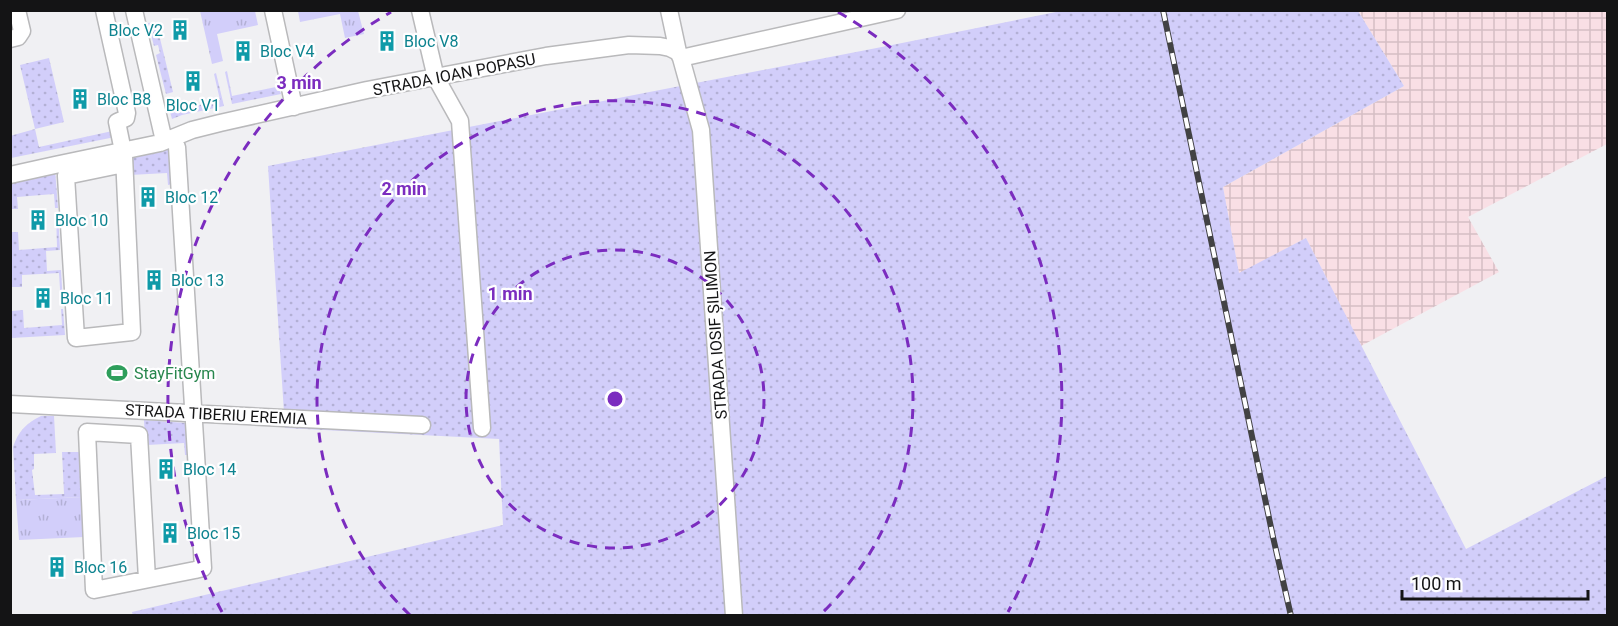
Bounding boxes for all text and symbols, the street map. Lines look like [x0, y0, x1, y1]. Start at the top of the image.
building icon: Bloc V2 [168, 18, 192, 42]
place label: Bloc V2 [108, 21, 163, 40]
building icon: Bloc V8 [375, 29, 399, 53]
place label: Bloc V8 [404, 32, 459, 51]
building icon: Bloc V4 [231, 39, 255, 63]
place label: Bloc V4 [260, 42, 315, 61]
street label: STRADA IOAN POPASU [371, 49, 537, 100]
building icon: Bloc V1 [181, 69, 205, 93]
text: 3 min [276, 72, 322, 93]
building icon: Bloc B8 [68, 87, 92, 111]
place label: Bloc B8 [97, 90, 151, 109]
place label: Bloc V1 [166, 96, 220, 115]
text: 2 min [381, 178, 427, 199]
building icon: Bloc 12 [136, 185, 160, 209]
place label: Bloc 12 [165, 188, 218, 207]
building icon: Bloc 10 [26, 208, 50, 232]
place label: Bloc 10 [55, 211, 108, 230]
street label: STRADA IOSIF ȘILIMON [700, 250, 732, 420]
building icon: Bloc 13 [142, 268, 166, 292]
place label: Bloc 13 [171, 271, 224, 290]
text: 1 min [487, 283, 533, 304]
building icon: Bloc 11 [31, 286, 55, 310]
place label: Bloc 11 [60, 289, 113, 308]
sports icon: StayFitGym [105, 361, 129, 385]
place label: StayFitGym [134, 364, 215, 383]
centre of rings [605, 389, 625, 409]
street label: STRADA TIBERIU EREMIA [124, 400, 308, 429]
building icon: Bloc 14 [154, 457, 178, 481]
place label: Bloc 14 [183, 460, 236, 479]
building icon: Bloc 15 [158, 521, 182, 545]
place label: Bloc 15 [187, 524, 240, 543]
building icon: Bloc 16 [45, 555, 69, 579]
place label: Bloc 16 [74, 558, 127, 577]
scale bar [1402, 563, 1588, 601]
text: 100 m [1411, 573, 1462, 594]

